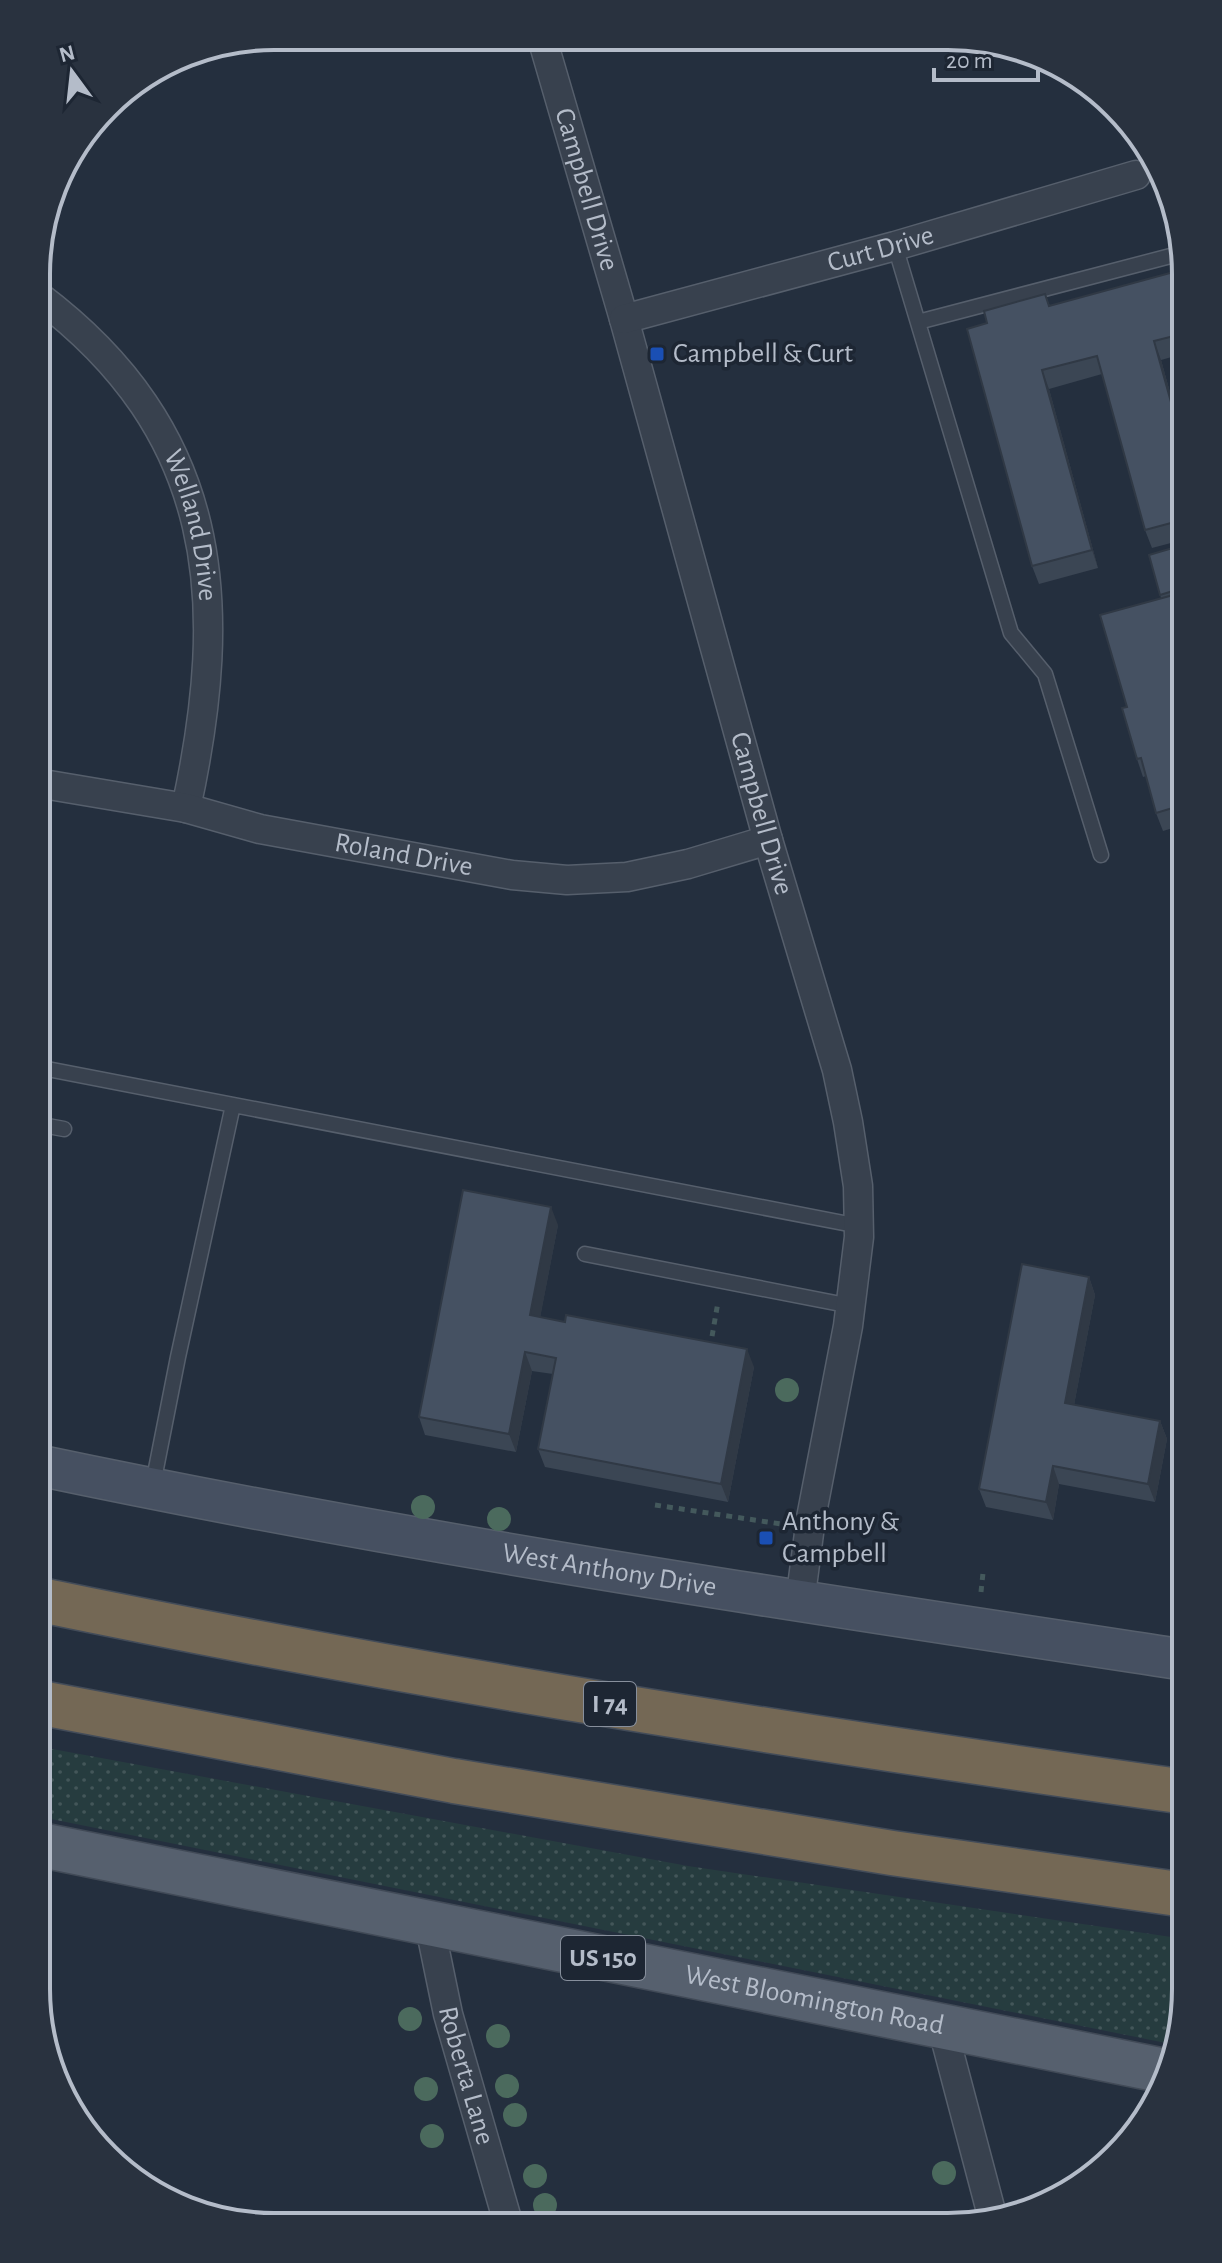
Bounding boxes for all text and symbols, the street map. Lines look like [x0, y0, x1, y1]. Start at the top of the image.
north arrow [32, 32, 112, 112]
scale bar [934, 32, 1038, 82]
text: N [57, 41, 77, 66]
text: 20 m [946, 49, 993, 73]
street label: Campbell Drive [549, 105, 623, 274]
street label: Curt Drive [825, 221, 937, 278]
place label: Campbell & Curt [673, 340, 853, 368]
marker: Campbell & Curt [648, 345, 666, 363]
street label: Welland Drive [158, 446, 221, 602]
street label: Campbell Drive [725, 729, 798, 898]
street label: Roland Drive [332, 829, 475, 882]
place label: Anthony & Campbell [782, 1508, 900, 1568]
marker: Anthony & Campbell [757, 1529, 775, 1547]
street label: West Anthony Drive [500, 1539, 718, 1602]
road number: I 74 [584, 1682, 636, 1726]
road number: US 150 [561, 1936, 645, 1980]
street label: West Bloomington Road [682, 1961, 947, 2040]
street label: Roberta Lane [433, 2004, 499, 2148]

